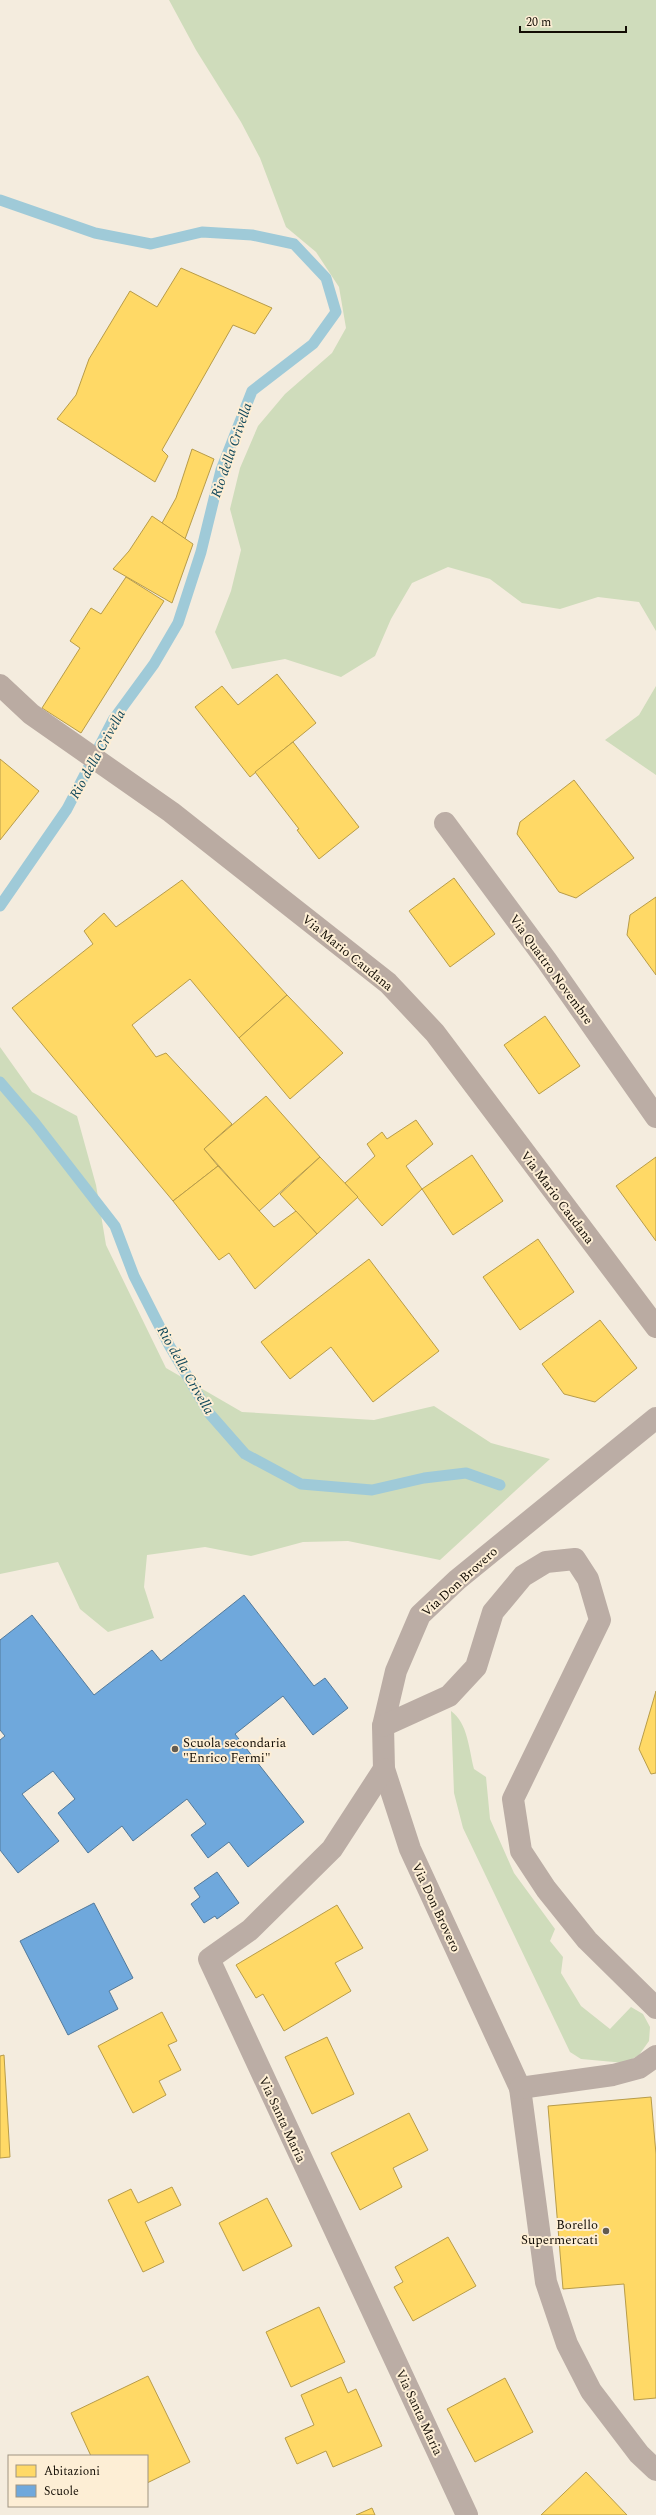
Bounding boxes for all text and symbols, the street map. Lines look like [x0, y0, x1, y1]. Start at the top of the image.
scale bar [520, 8, 626, 34]
text: 20 m [526, 13, 551, 32]
water label: Rio della Crivella [205, 400, 258, 500]
water label: Rio della Crivella [64, 706, 131, 803]
street label: Via Mario Caudana [297, 910, 398, 996]
street label: Via Quattro Novembre [504, 910, 598, 1029]
street label: Via Mario Caudana [515, 1147, 599, 1249]
water label: Rio della Crivella [152, 1322, 219, 1418]
street label: Via Don Brovero [417, 1542, 502, 1622]
place label: Scuola secondaria "Enrico Fermi" [183, 1733, 287, 1768]
marker: Scuola secondaria "Enrico Fermi" [170, 1744, 180, 1754]
street label: Via Don Brovero [407, 1859, 466, 1955]
street label: Via Santa Maria [253, 2073, 311, 2166]
place label: Borello Supermercati [521, 2215, 598, 2250]
marker: Borello Supermercati [601, 2226, 611, 2236]
street label: Via Santa Maria [390, 2366, 448, 2459]
legend [8, 2455, 148, 2507]
text: Abitazioni [44, 2462, 100, 2481]
text: Scuole [44, 2482, 79, 2501]

